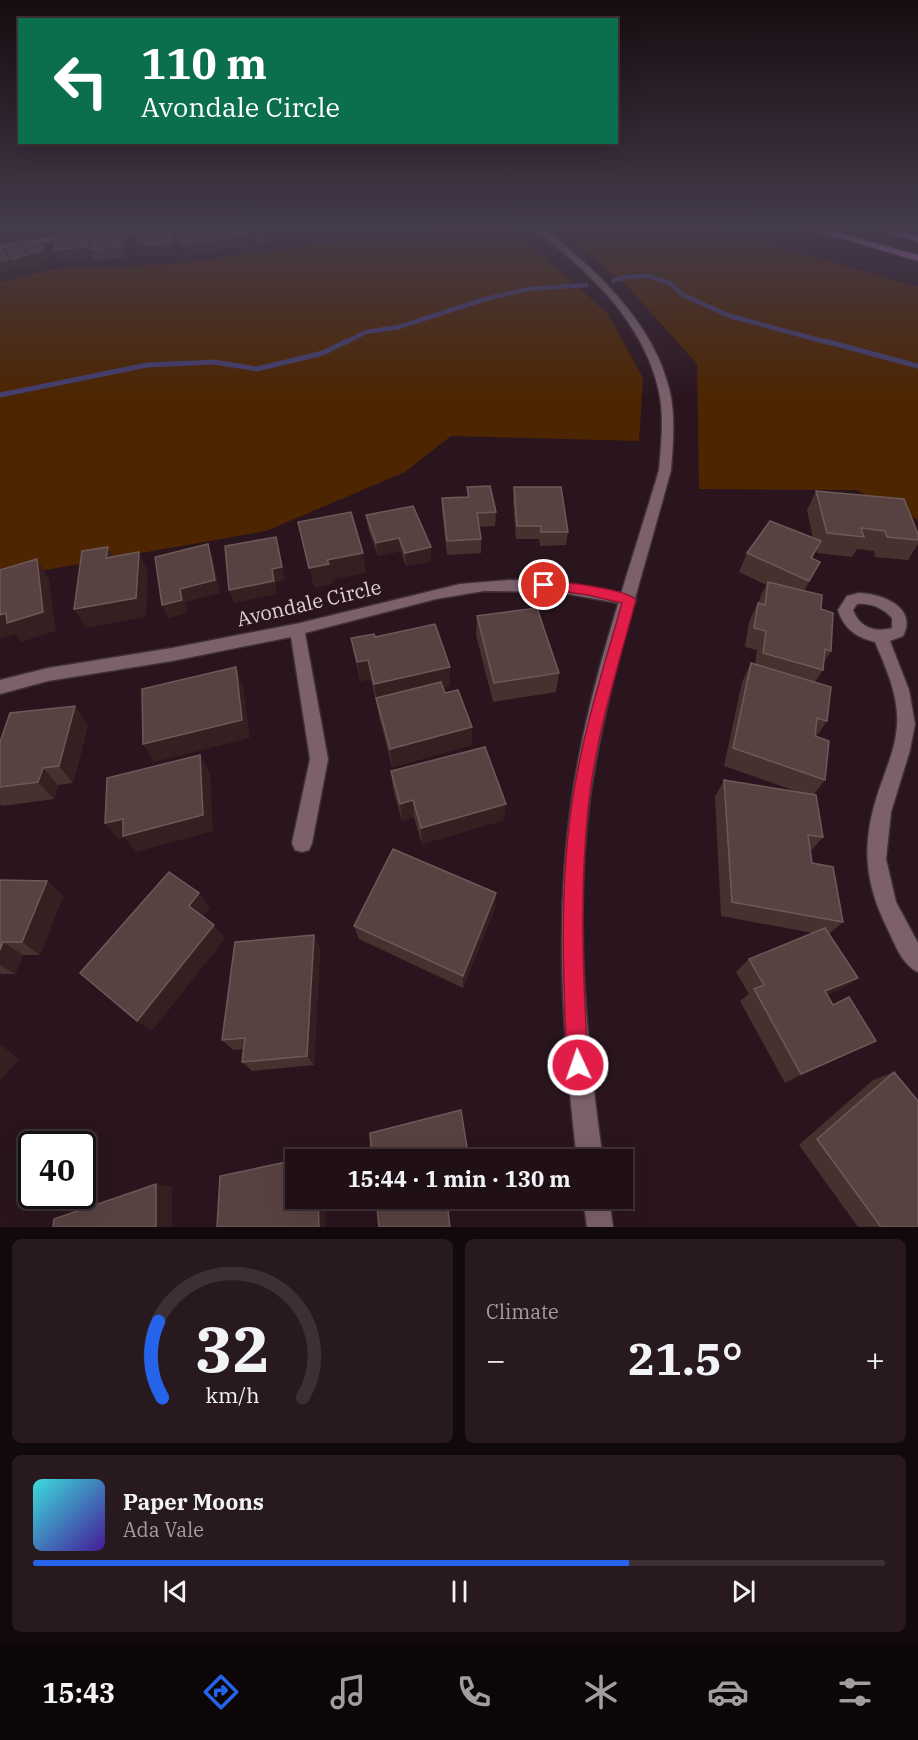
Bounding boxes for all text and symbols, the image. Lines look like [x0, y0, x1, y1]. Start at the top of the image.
text: 110 m [141, 36, 267, 91]
icon: left [42, 42, 120, 120]
text: Avondale Circle [141, 89, 340, 124]
pin [518, 559, 569, 610]
icon: arrive [527, 568, 560, 601]
street label: Avondale Circle [234, 573, 384, 632]
position arrow [546, 1033, 610, 1097]
speed limit sign: 40 [18, 1131, 96, 1209]
text: 15:44 · 1 min · 130 m [347, 1164, 571, 1193]
text: Climate [486, 1298, 559, 1325]
text: 32 [195, 1308, 270, 1389]
text: 21.5° [628, 1329, 743, 1387]
text: − [486, 1338, 506, 1381]
text: + [865, 1338, 885, 1381]
text: km/h [205, 1381, 260, 1409]
text: Paper Moons [123, 1487, 264, 1516]
text: Ada Vale [123, 1516, 204, 1543]
icon: previous [159, 1575, 192, 1608]
icon: pause [443, 1575, 476, 1608]
icon: next [727, 1575, 760, 1608]
icon: directions [200, 1671, 242, 1713]
icon: music [327, 1671, 369, 1713]
icon: phone [453, 1671, 495, 1713]
icon: climate [580, 1671, 622, 1713]
icon: car [707, 1671, 749, 1713]
icon: filters [834, 1671, 876, 1713]
text: 15:43 [42, 1675, 115, 1710]

